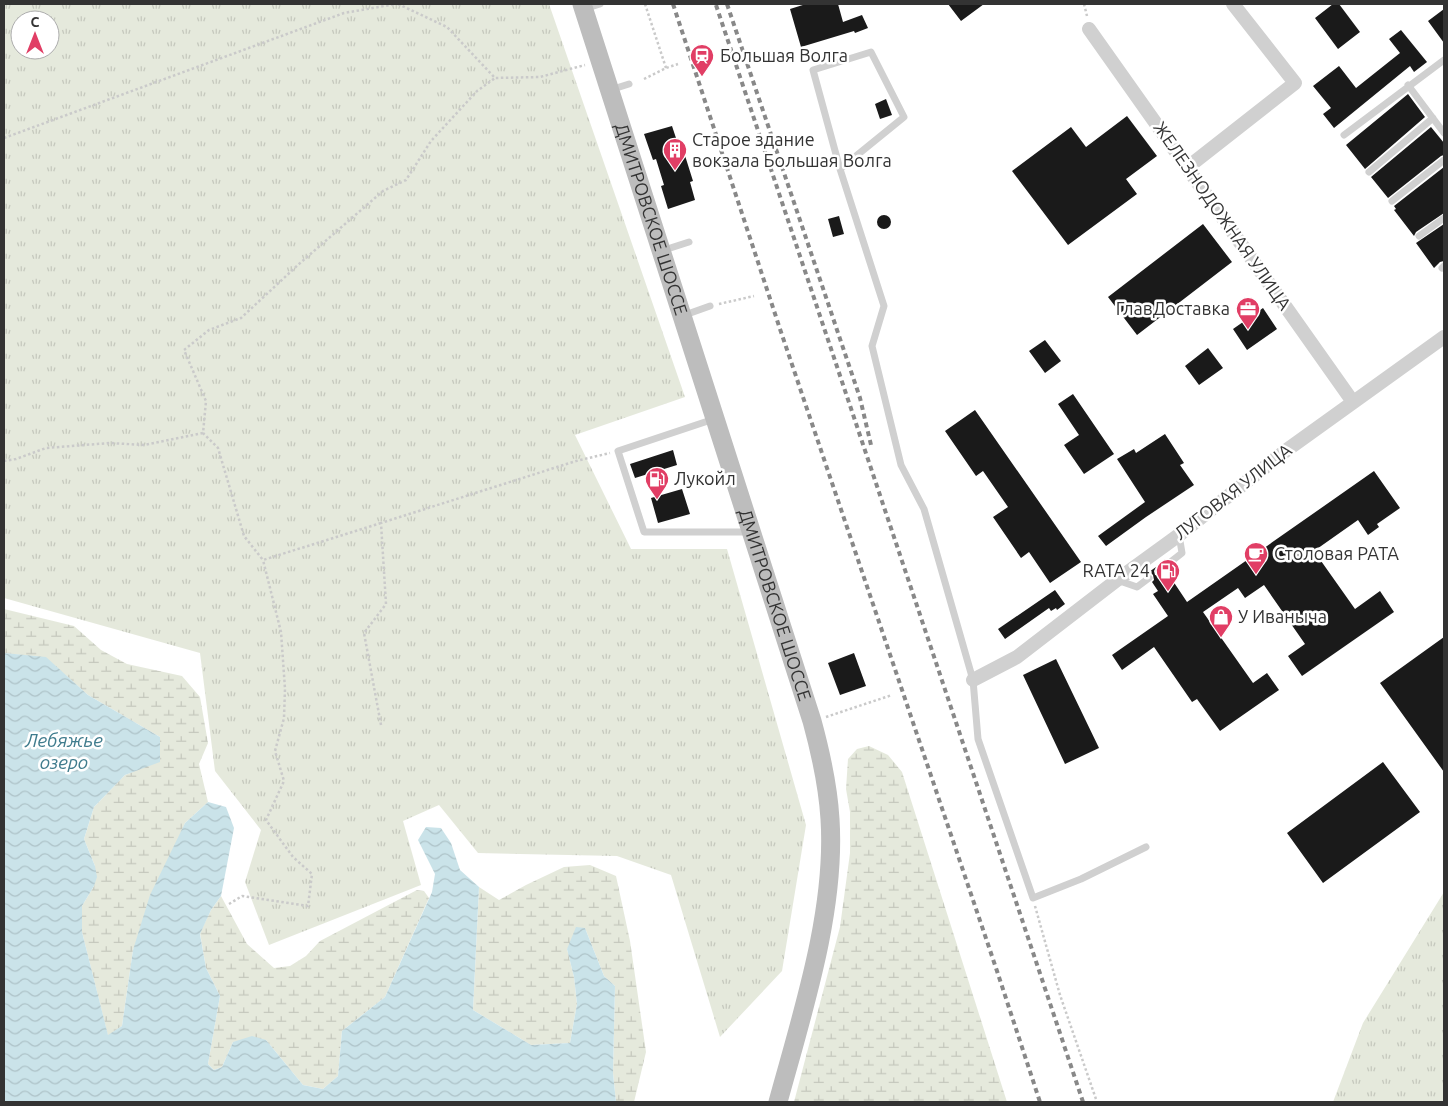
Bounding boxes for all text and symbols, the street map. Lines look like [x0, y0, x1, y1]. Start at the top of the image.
north arrow [10, 10, 60, 60]
text: С [31, 14, 40, 30]
station icon: Большая Волга [689, 43, 715, 77]
place label: Большая Волга [720, 45, 848, 65]
street label: ЖЕЛЕЗНОДОЖНАЯ УЛИЦА [1150, 117, 1296, 314]
street label: ДМИТРОВСКОЕ ШОССЕ [612, 120, 692, 317]
place label: Старое здание вокзала Большая Волга [692, 129, 892, 170]
building icon: Старое здание вокзала Большая Волга [662, 137, 688, 171]
office icon: ГлавДоставка [1235, 296, 1261, 330]
place label: ГлавДоставка [1116, 298, 1230, 318]
street label: ЛУГОВАЯ УЛИЦА [1170, 439, 1295, 543]
fuel station icon: Лукойл [644, 466, 670, 500]
place label: Лукойл [674, 468, 736, 488]
street label: ДМИТРОВСКОЕ ШОССЕ [736, 506, 816, 703]
cafe icon: Столовая РАТА [1243, 541, 1269, 575]
place label: Столовая РАТА [1274, 543, 1399, 563]
fuel station icon: RATA 24 [1155, 558, 1181, 592]
place label: RATA 24 [1082, 560, 1150, 580]
shop icon: У Иваныча [1208, 604, 1234, 638]
place label: У Иваныча [1238, 606, 1327, 626]
water label: Лебяжье озеро [24, 729, 103, 773]

